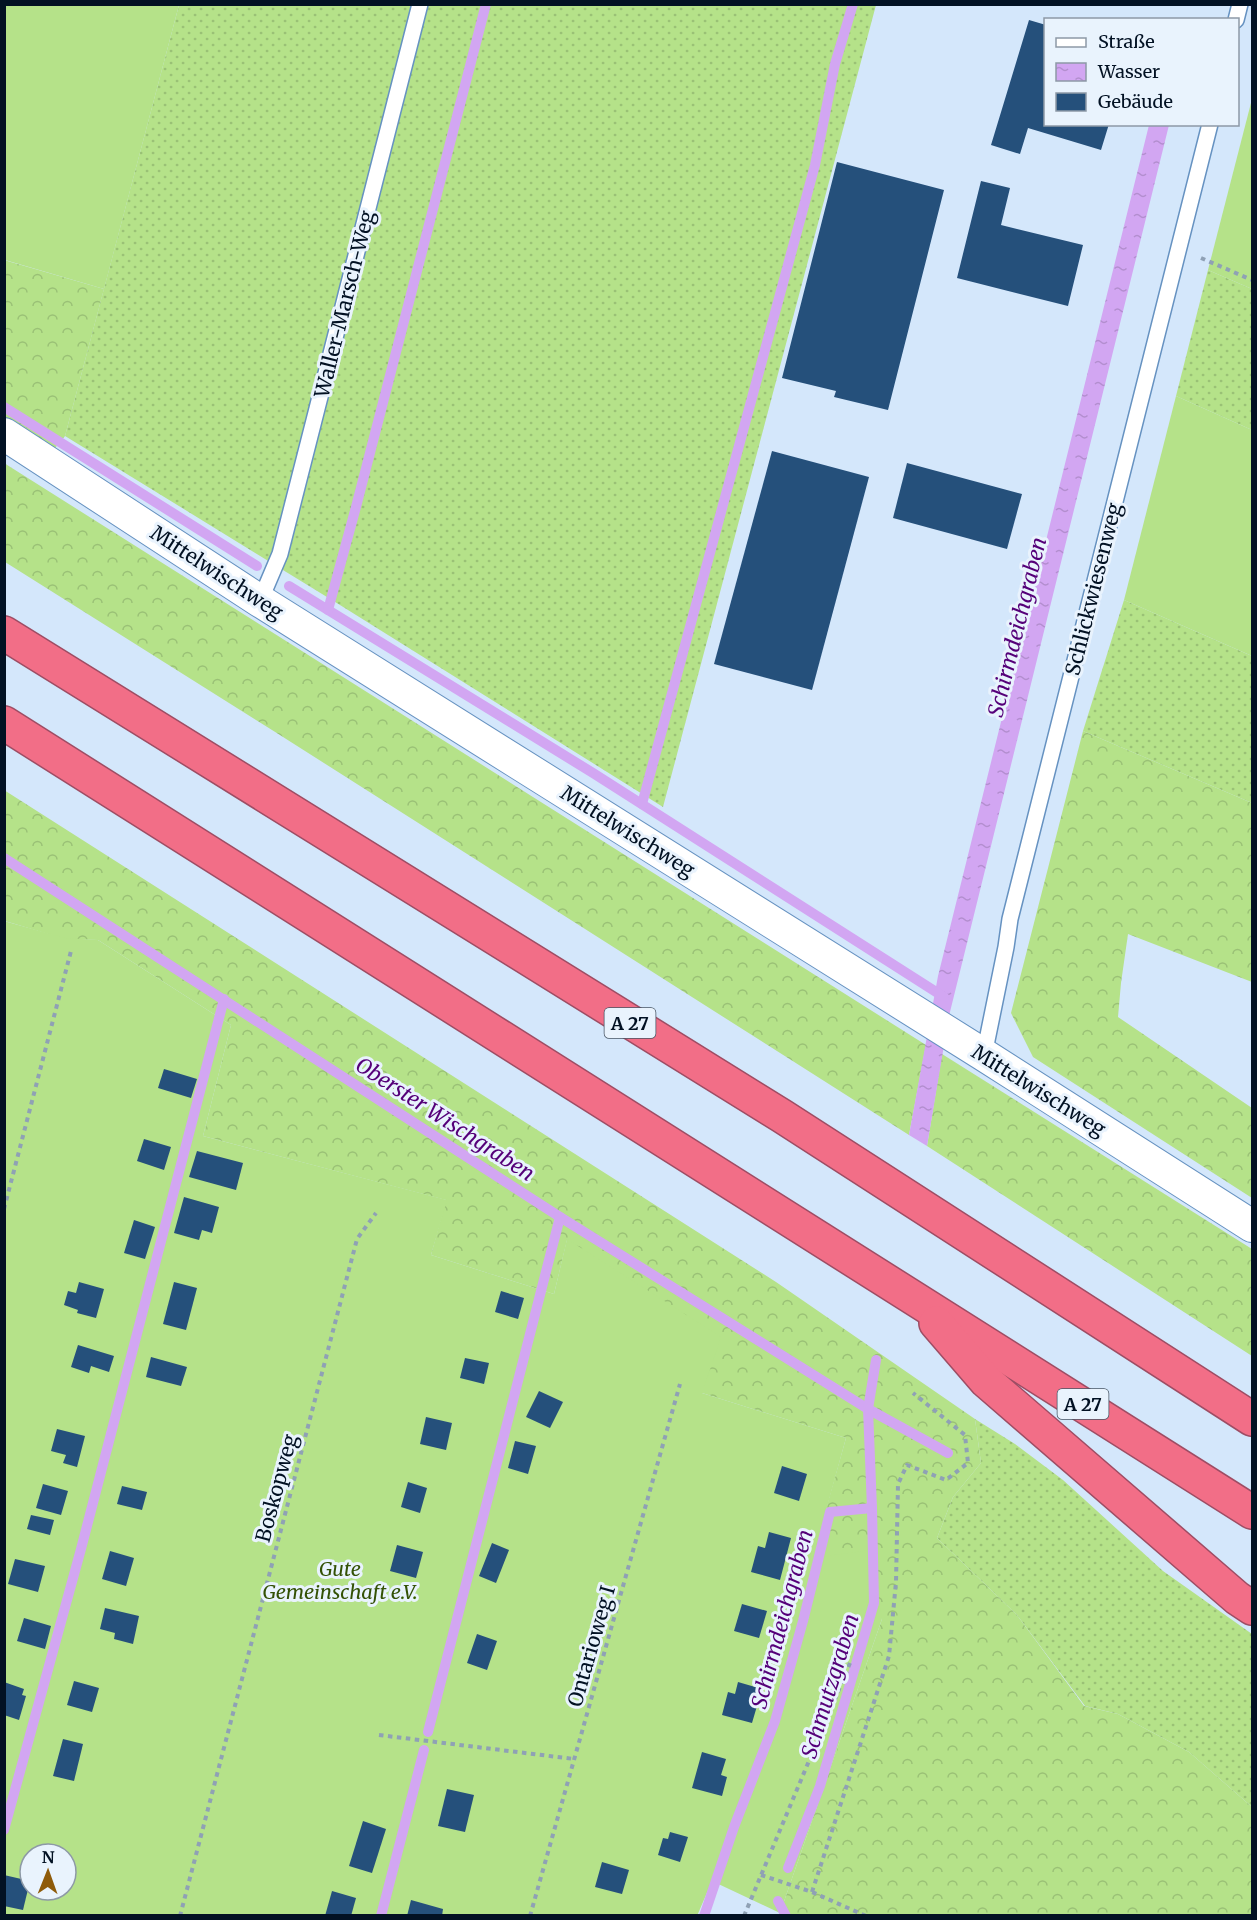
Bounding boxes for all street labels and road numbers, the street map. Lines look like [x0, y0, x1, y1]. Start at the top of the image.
street label: Waller-Marsch-Weg [308, 208, 379, 401]
street label: Schlickwiesenweg [1059, 500, 1127, 678]
street label: Mittelwischweg [146, 520, 288, 624]
street label: Mittelwischweg [556, 780, 700, 882]
road number: A 27 [604, 1008, 656, 1038]
street label: Mittelwischweg [967, 1039, 1111, 1141]
road number: A 27 [1058, 1389, 1108, 1419]
street label: Boskopweg [250, 1431, 302, 1545]
street label: Ontarioweg I [562, 1583, 620, 1709]

